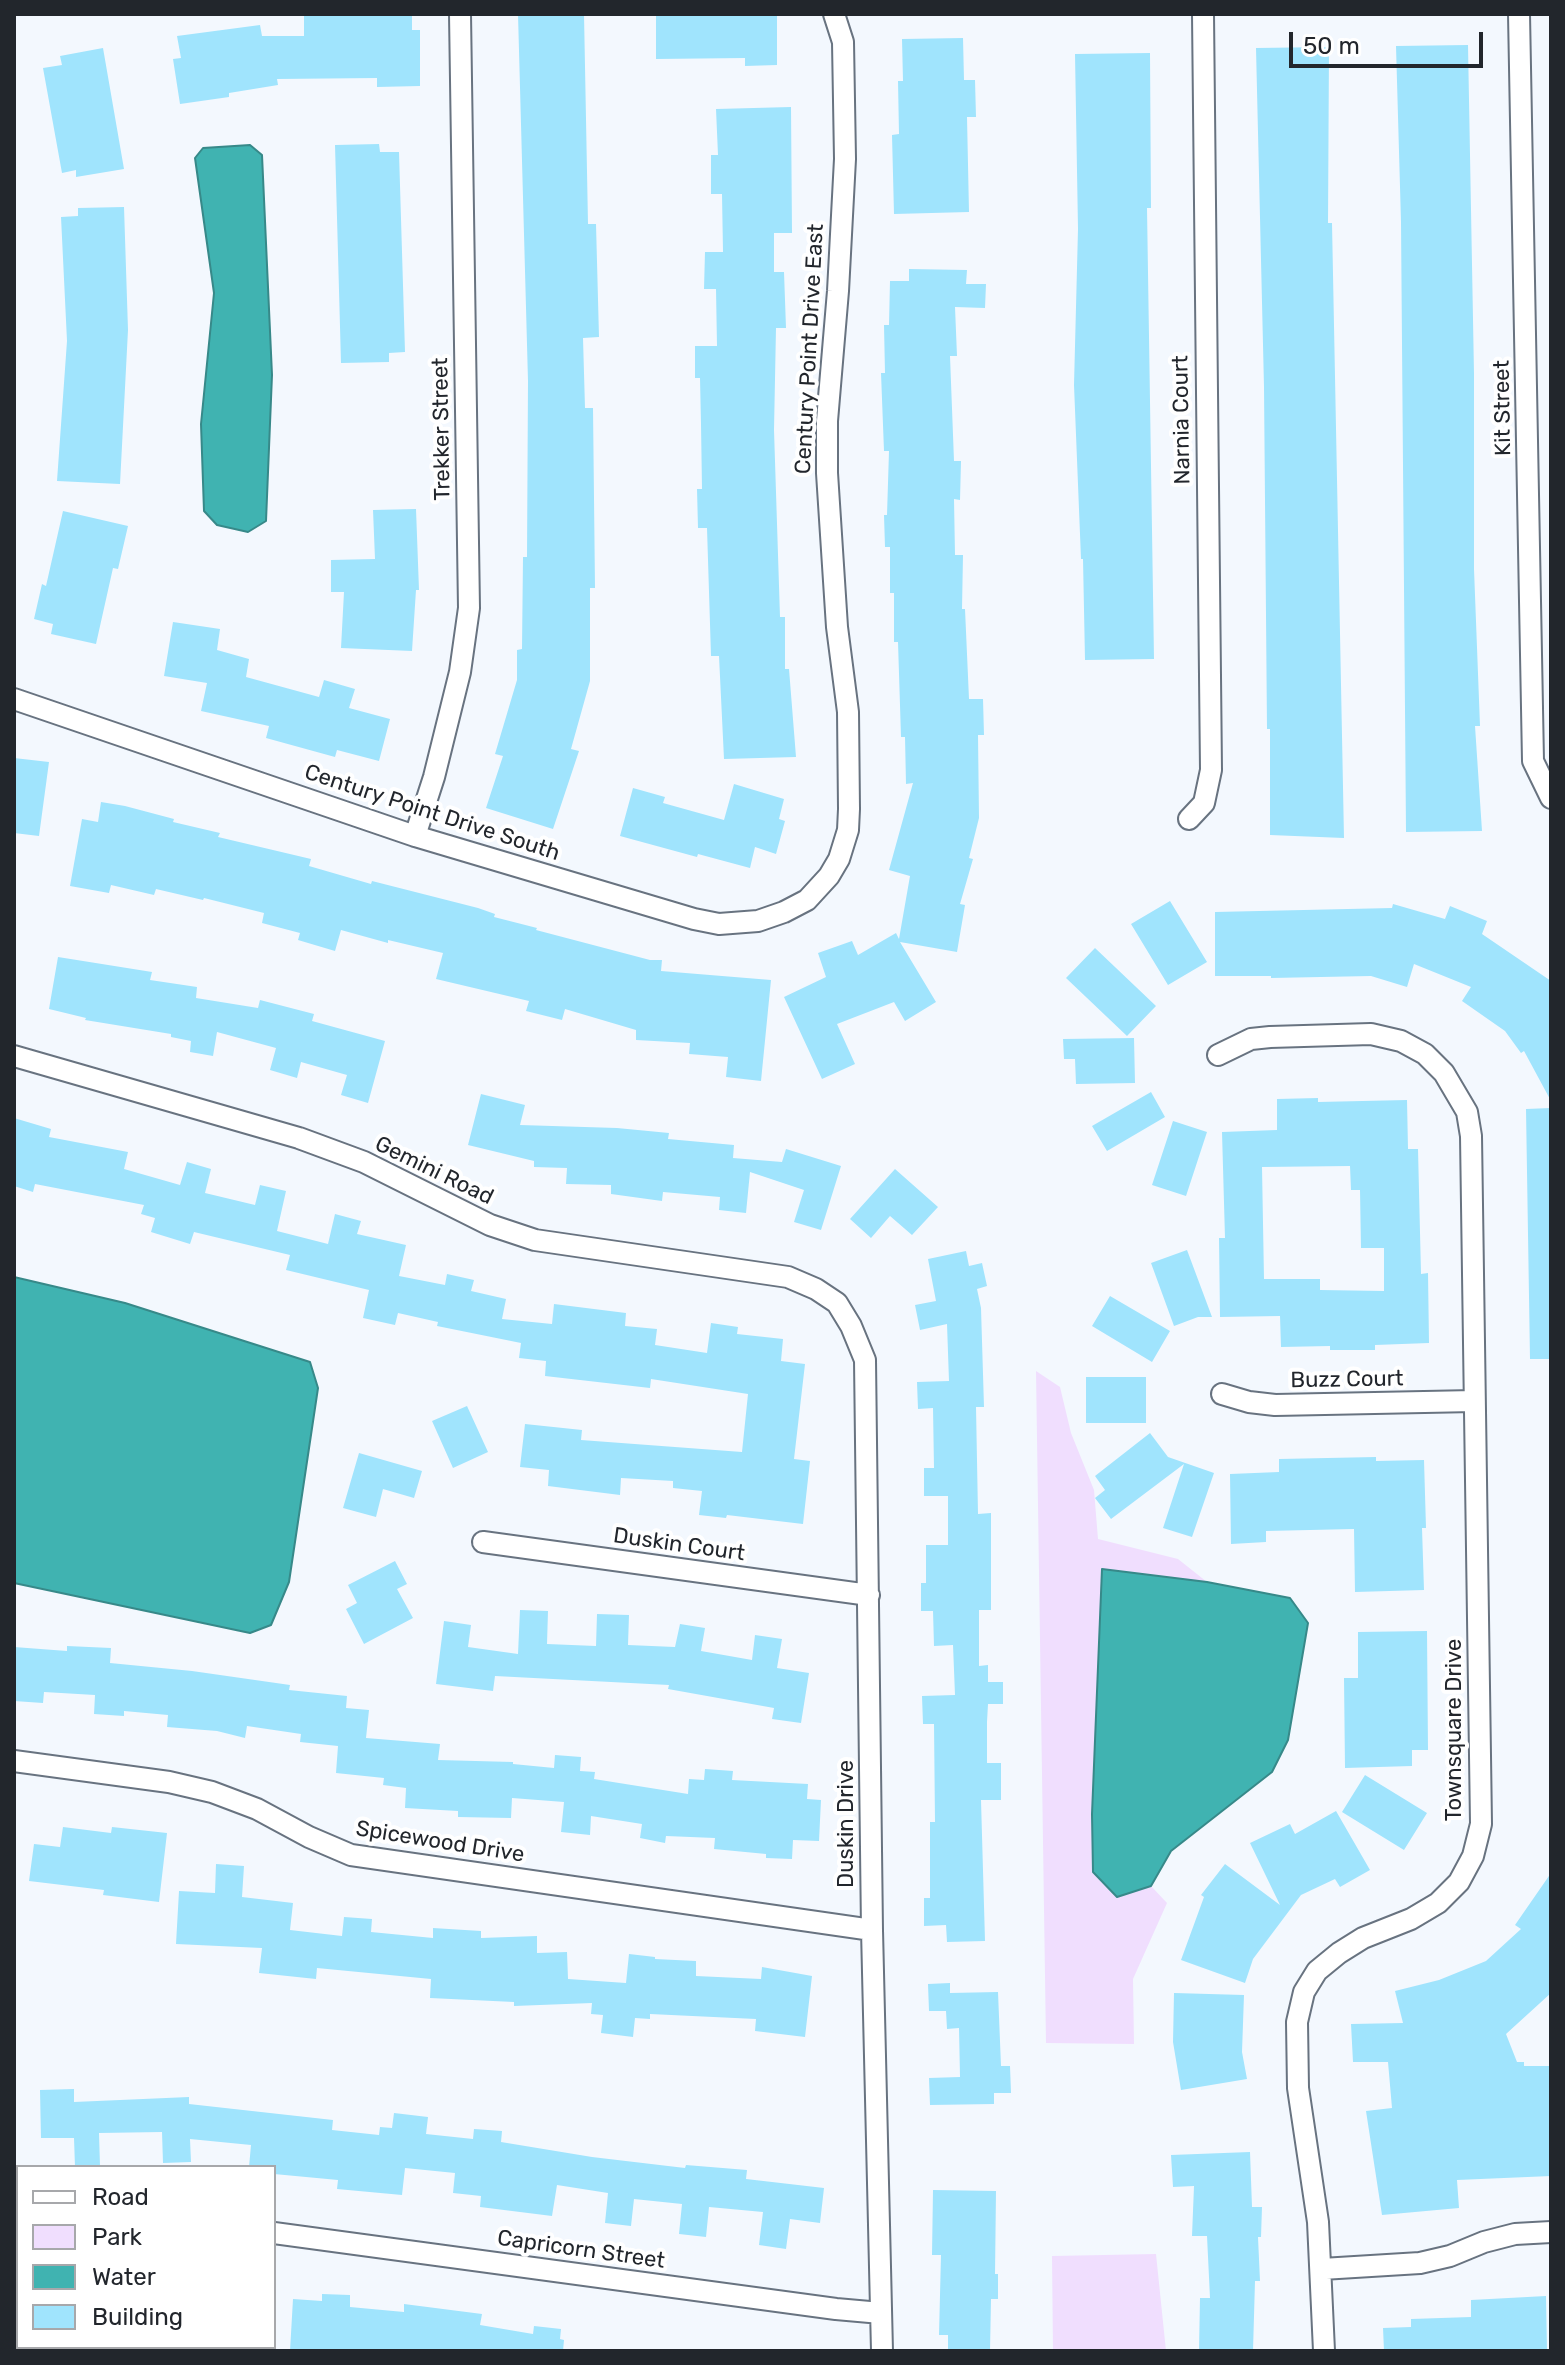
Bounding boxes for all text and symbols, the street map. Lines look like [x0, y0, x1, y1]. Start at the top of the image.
scale bar [1293, 16, 1487, 66]
text: 50 m [1303, 32, 1360, 60]
street label: Century Point Drive East [790, 223, 830, 475]
street label: Narnia Court [1168, 355, 1196, 485]
street label: Trekker Street [428, 357, 456, 501]
street label: Kit Street [1489, 360, 1517, 456]
street label: Century Point Drive South [301, 759, 563, 867]
street label: Gemini Road [371, 1131, 497, 1211]
street label: Buzz Court [1290, 1366, 1404, 1394]
street label: Duskin Court [612, 1523, 746, 1567]
street label: Townsquare Drive [1442, 1639, 1468, 1821]
street label: Duskin Drive [834, 1760, 860, 1888]
street label: Spicewood Drive [354, 1816, 526, 1868]
legend [16, 2165, 276, 2349]
text: Road [92, 2183, 149, 2211]
text: Park [92, 2223, 142, 2251]
street label: Capricorn Street [495, 2225, 667, 2275]
text: Water [92, 2263, 156, 2291]
text: Building [92, 2303, 183, 2331]

